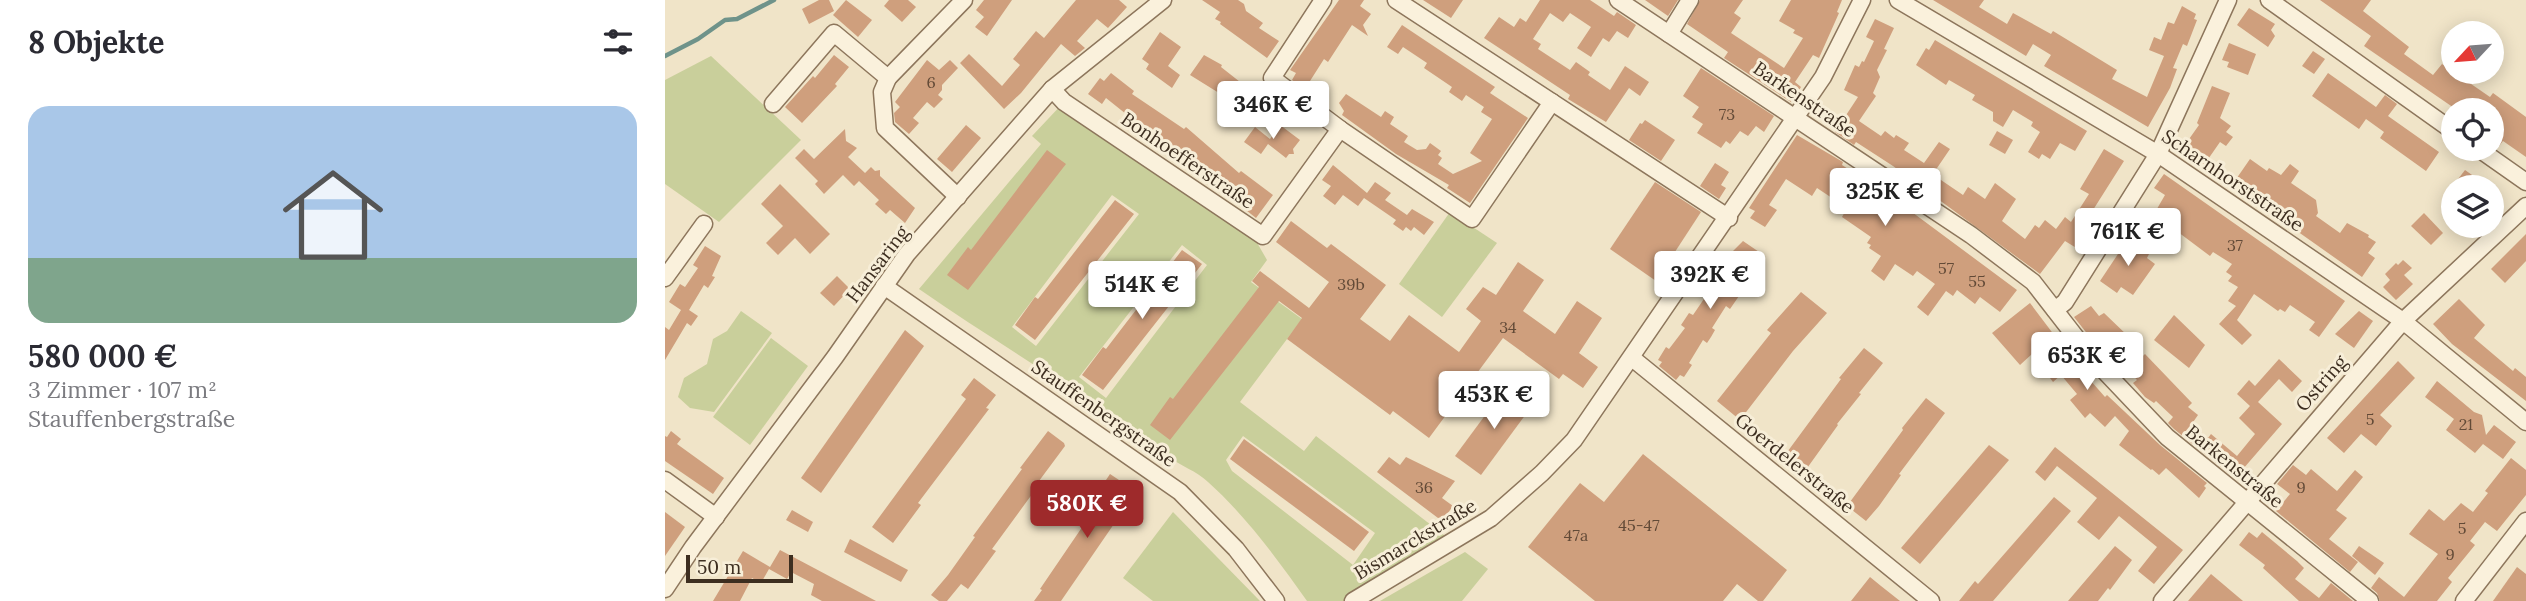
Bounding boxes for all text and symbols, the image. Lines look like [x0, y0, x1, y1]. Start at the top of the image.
north arrow [2441, 21, 2504, 84]
map controls [2441, 21, 2504, 238]
text: 8 Objekte [28, 23, 164, 61]
icon: filters [599, 23, 637, 61]
street label: Barkenstraße [1749, 56, 1861, 142]
house number: 6 [926, 72, 936, 92]
pin: 346K € [1216, 82, 1330, 141]
text: 346K € [1233, 89, 1313, 118]
button: locate [2441, 98, 2504, 161]
house number: 73 [1719, 104, 1735, 124]
street label: Bonhoefferstraße [1117, 106, 1259, 214]
street label: Scharnhorststraße [2157, 124, 2309, 236]
icon: home [270, 152, 396, 278]
pin: 325K € [1828, 168, 1942, 228]
button: layers [2441, 175, 2504, 238]
text: 325K € [1846, 176, 1924, 205]
pin: 761K € [2071, 208, 2185, 268]
text: 761K € [2091, 216, 2165, 245]
street label: Hansaring [840, 220, 914, 307]
house number: 37 [2227, 235, 2244, 255]
pin: 392K € [1653, 252, 1767, 311]
house number: 57 [1938, 258, 1955, 278]
text: 392K € [1670, 259, 1750, 288]
pin: 514K € [1085, 262, 1199, 321]
text: 514K € [1104, 269, 1180, 298]
house number: 55 [1968, 271, 1986, 291]
house number: 39b [1337, 274, 1365, 294]
house number: 34 [1499, 317, 1517, 337]
pin: 653K € [2030, 332, 2144, 392]
text: 580 000 € [28, 337, 178, 375]
text: 653K € [2047, 340, 2127, 369]
street label: Ostring [2290, 350, 2352, 416]
street label: Stauffenbergstraße [1027, 354, 1181, 472]
pin: 453K € [1437, 372, 1551, 431]
text: 3 Zimmer · 107 m² [28, 375, 217, 404]
text: 453K € [1455, 379, 1533, 408]
text: Stauffenbergstraße [28, 404, 235, 433]
street label: Goerdelerstraße [1730, 408, 1860, 518]
house number: 5 [2366, 409, 2374, 429]
house number: 21 [2459, 414, 2473, 434]
street label: Barkenstraße [2181, 419, 2289, 513]
house number: 36 [1415, 477, 1433, 497]
house number: 9 [2296, 477, 2306, 497]
pin: 580K € [1030, 480, 1144, 540]
text: 580K € [1046, 488, 1128, 517]
street label: Bismarckstraße [1350, 493, 1480, 585]
house number: 45-47 [1618, 515, 1660, 535]
house number: 5 [2458, 518, 2466, 538]
house number: 47a [1564, 525, 1588, 545]
house number: 9 [2445, 544, 2455, 564]
scale bar [686, 552, 793, 584]
text: 50 m [697, 555, 741, 579]

